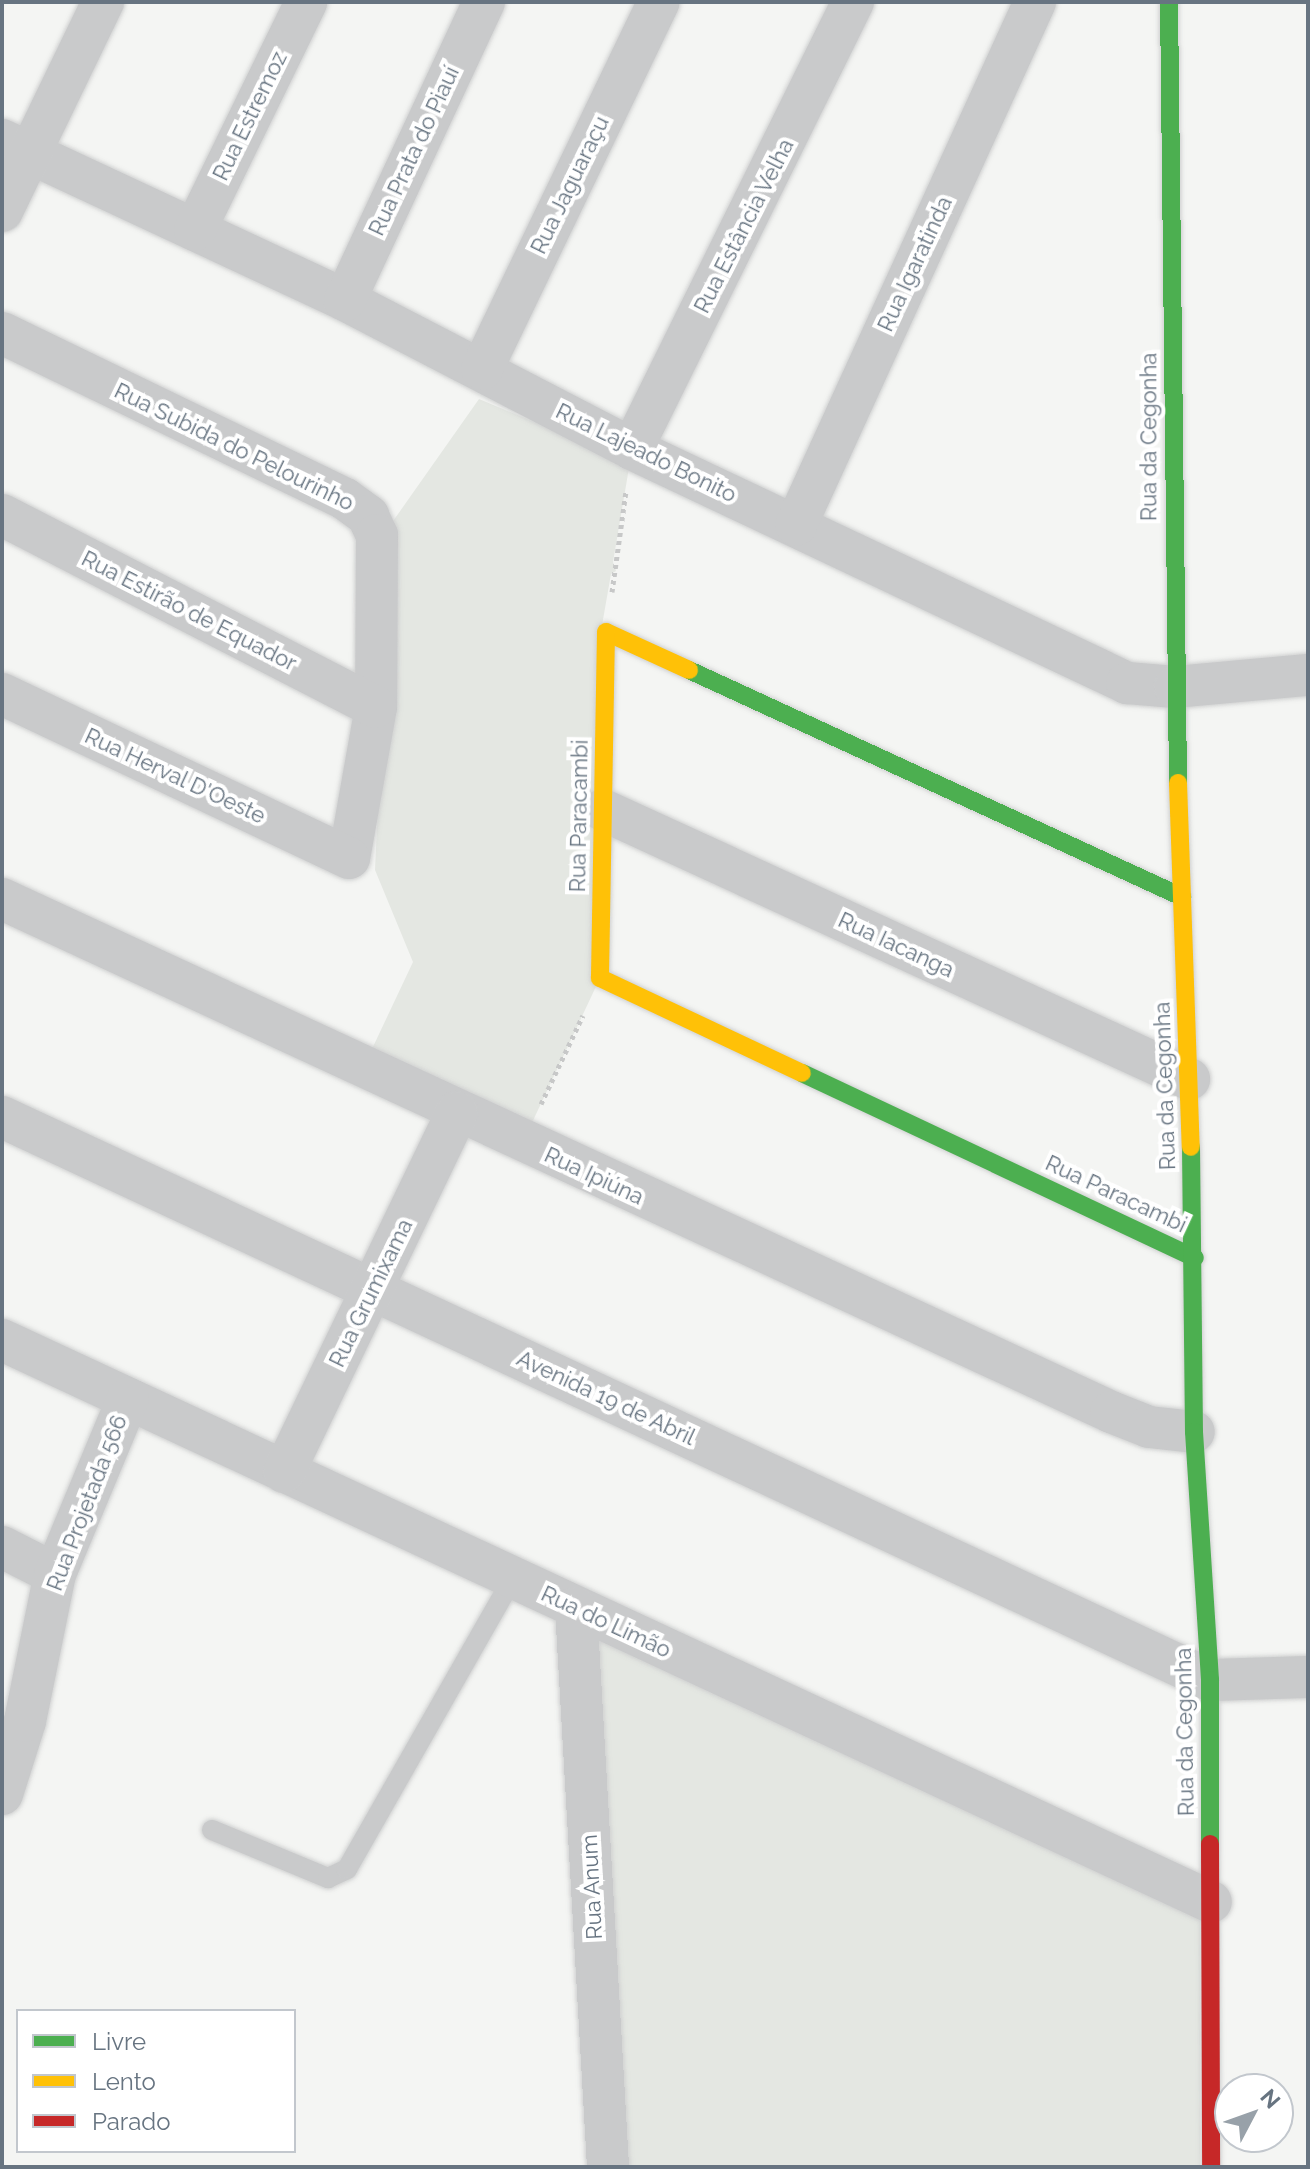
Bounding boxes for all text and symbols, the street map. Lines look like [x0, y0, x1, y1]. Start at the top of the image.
street label: Rua Estremoz [207, 47, 293, 185]
street label: Rua Prata do Piauí [363, 62, 465, 240]
street label: Rua Jaguaraçu [525, 111, 615, 259]
street label: Rua Estância Velha [688, 134, 800, 318]
street label: Rua Igaratinda [872, 192, 958, 336]
street label: Rua da Cegonha [1136, 353, 1162, 521]
street label: Rua Subida do Pelourinho [110, 377, 358, 517]
street label: Rua Lajeado Bonito [551, 398, 741, 508]
street label: Rua Estirão de Equador [77, 545, 301, 677]
street label: Rua Herval D'Oeste [80, 722, 270, 830]
street label: Rua Paracambi [564, 739, 594, 893]
street label: Rua Iacanga [834, 907, 958, 983]
street label: Rua da Cegonha [1149, 1001, 1181, 1171]
street label: Rua Ipiúna [540, 1142, 648, 1210]
street label: Rua Paracambi [1041, 1150, 1191, 1238]
street label: Rua Grumixama [324, 1215, 418, 1371]
street label: Avenida 19 de Abril [512, 1345, 700, 1451]
street label: Rua Projetada 566 [41, 1411, 133, 1595]
street label: Rua do Limão [537, 1580, 675, 1664]
street label: Rua da Cegonha [1170, 1648, 1200, 1816]
street label: Rua Anum [576, 1833, 608, 1941]
legend [16, 2009, 296, 2153]
text: Livre [92, 2027, 146, 2056]
text: Lento [92, 2067, 156, 2096]
north arrow [1214, 2073, 1294, 2153]
text: N [1255, 2084, 1286, 2113]
text: Parado [92, 2107, 171, 2136]

